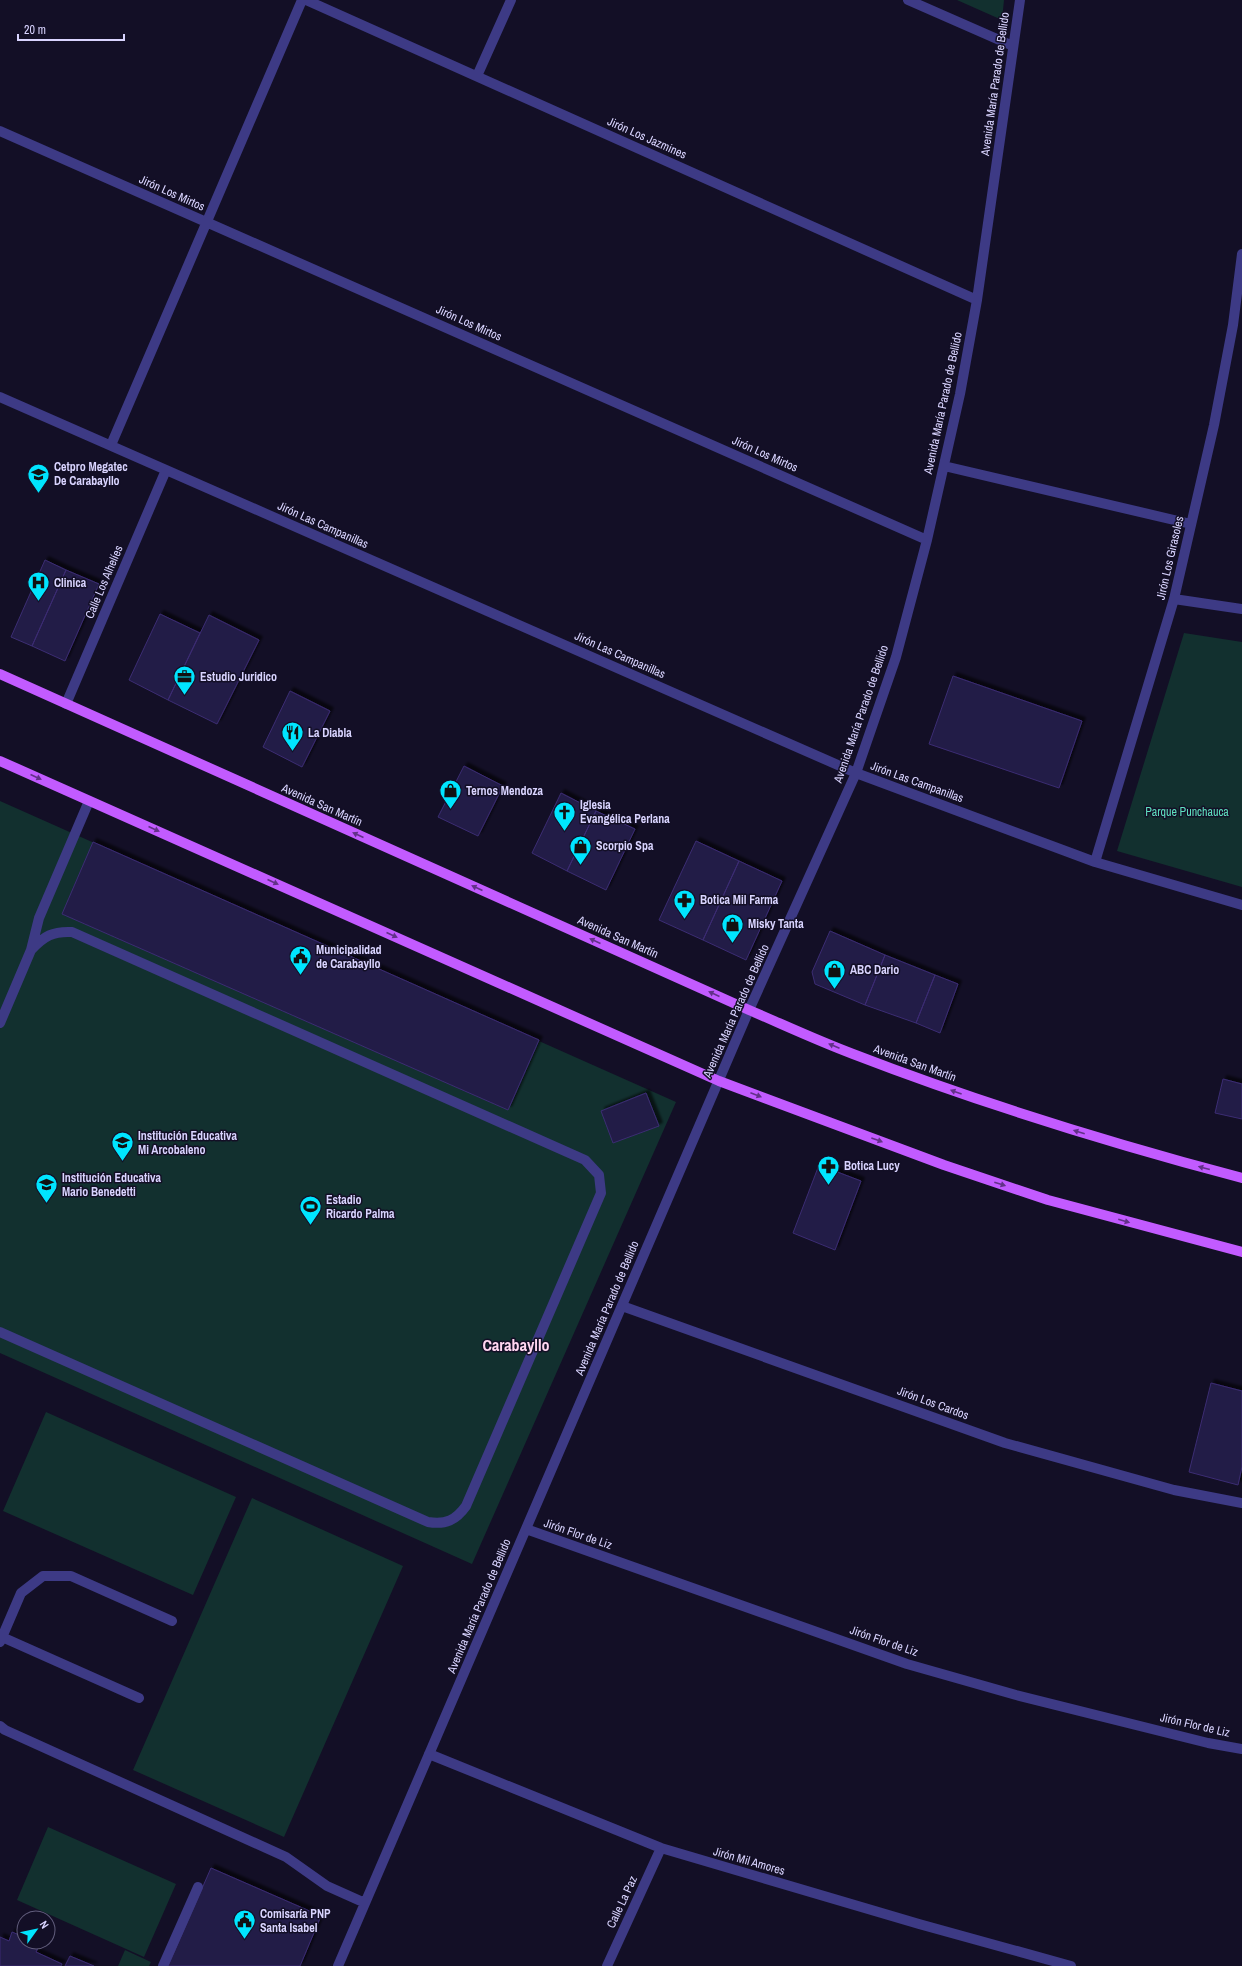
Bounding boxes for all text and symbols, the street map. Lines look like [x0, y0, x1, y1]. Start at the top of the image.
street label: Avenida María Parado de Bellido [977, 11, 1013, 158]
scale bar [18, 16, 124, 42]
text: 20 m [24, 22, 46, 38]
street label: Jirón Los Jazmines [605, 113, 689, 163]
street label: Jirón Los Mirtos [137, 171, 208, 215]
street label: Jirón Los Mirtos [434, 301, 505, 345]
street label: Avenida María Parado de Bellido [920, 331, 966, 476]
street label: Jirón Los Mirtos [730, 432, 801, 476]
place label: Cetpro Megatec De Carabayllo [54, 459, 128, 489]
school or university icon: Cetpro Megatec De Carabayllo [25, 461, 51, 494]
street label: Jirón Las Campanillas [275, 498, 371, 552]
street label: Jirón Los Girasoles [1153, 515, 1187, 601]
street label: Calle Los Alhelíes [81, 543, 127, 621]
hospital icon: Clinica [26, 570, 52, 603]
place label: Clinica [54, 575, 87, 591]
street label: Jirón Las Campanillas [572, 628, 668, 682]
street label: Avenida María Parado de Bellido [830, 643, 892, 786]
office icon: Estudio Juridico [172, 664, 198, 697]
place label: Estudio Juridico [200, 669, 277, 685]
restaurant icon: La Diabla [280, 720, 306, 753]
place label: La Diabla [308, 725, 352, 741]
street label: Jirón Las Campanillas [868, 758, 966, 806]
one-way arrow [30, 774, 41, 780]
shop icon: Ternos Mendoza [437, 778, 463, 811]
street label: Avenida San Martín [278, 780, 365, 830]
place label: Ternos Mendoza [466, 783, 543, 799]
place label: Iglesia Evangélica Perlana [580, 797, 670, 827]
church icon: Iglesia Evangélica Perlana [551, 799, 577, 832]
park label: Parque Punchauca [1145, 804, 1229, 820]
one-way arrow [149, 827, 161, 833]
one-way arrow [352, 832, 363, 838]
shop icon: Scorpio Spa [568, 833, 594, 866]
place label: Scorpio Spa [596, 838, 654, 854]
one-way arrow [268, 879, 279, 885]
one-way arrow [471, 885, 482, 891]
pharmacy icon: Botica Mil Farma [671, 887, 697, 920]
place label: Botica Mil Farma [700, 892, 779, 908]
shop icon: Misky Tanta [720, 911, 746, 944]
street label: Avenida San Martín [574, 912, 661, 962]
place label: Misky Tanta [748, 916, 804, 932]
one-way arrow [386, 932, 398, 938]
one-way arrow [590, 938, 601, 944]
place label: Municipalidad de Carabayllo [316, 942, 382, 972]
street label: Avenida María Parado de Bellido [699, 942, 773, 1081]
public building icon: Municipalidad de Carabayllo [288, 944, 314, 977]
shop icon: ABC Dario [822, 957, 848, 990]
place label: ABC Dario [850, 962, 899, 978]
one-way arrow [708, 991, 719, 997]
street label: Avenida San Martín [871, 1040, 959, 1085]
one-way arrow [829, 1043, 840, 1049]
one-way arrow [949, 1088, 961, 1094]
one-way arrow [750, 1092, 762, 1098]
place label: Institución Educativa Mi Arcobaleno [138, 1128, 238, 1158]
one-way arrow [1073, 1129, 1085, 1135]
school or university icon: Institución Educativa Mi Arcobaleno [110, 1130, 136, 1163]
one-way arrow [872, 1138, 884, 1144]
pharmacy icon: Botica Lucy [815, 1153, 841, 1186]
place label: Botica Lucy [844, 1158, 900, 1174]
one-way arrow [1198, 1165, 1210, 1171]
place label: Institución Educativa Mario Benedetti [62, 1170, 162, 1200]
school or university icon: Institución Educativa Mario Benedetti [34, 1172, 60, 1205]
one-way arrow [994, 1181, 1006, 1187]
place label: Estadio Ricardo Palma [326, 1192, 395, 1222]
sports icon: Estadio Ricardo Palma [297, 1194, 323, 1227]
one-way arrow [1119, 1218, 1131, 1224]
street label: Avenida María Parado de Bellido [571, 1238, 643, 1379]
district label: Carabayllo [482, 1334, 550, 1356]
street label: Jirón Los Cardos [895, 1383, 971, 1423]
street label: Jirón Flor de Liz [542, 1515, 614, 1553]
street label: Avenida María Parado de Bellido [443, 1536, 515, 1677]
street label: Jirón Flor de Liz [848, 1622, 920, 1660]
street label: Jirón Flor de Liz [1159, 1709, 1232, 1741]
street label: Jirón Mil Amores [711, 1843, 787, 1879]
street label: Calle La Paz [603, 1873, 641, 1931]
place label: Comisaría PNP Santa Isabel [260, 1906, 331, 1936]
public building icon: Comisaría PNP Santa Isabel [232, 1908, 258, 1941]
north arrow [16, 1910, 56, 1950]
text: N [37, 1918, 52, 1931]

